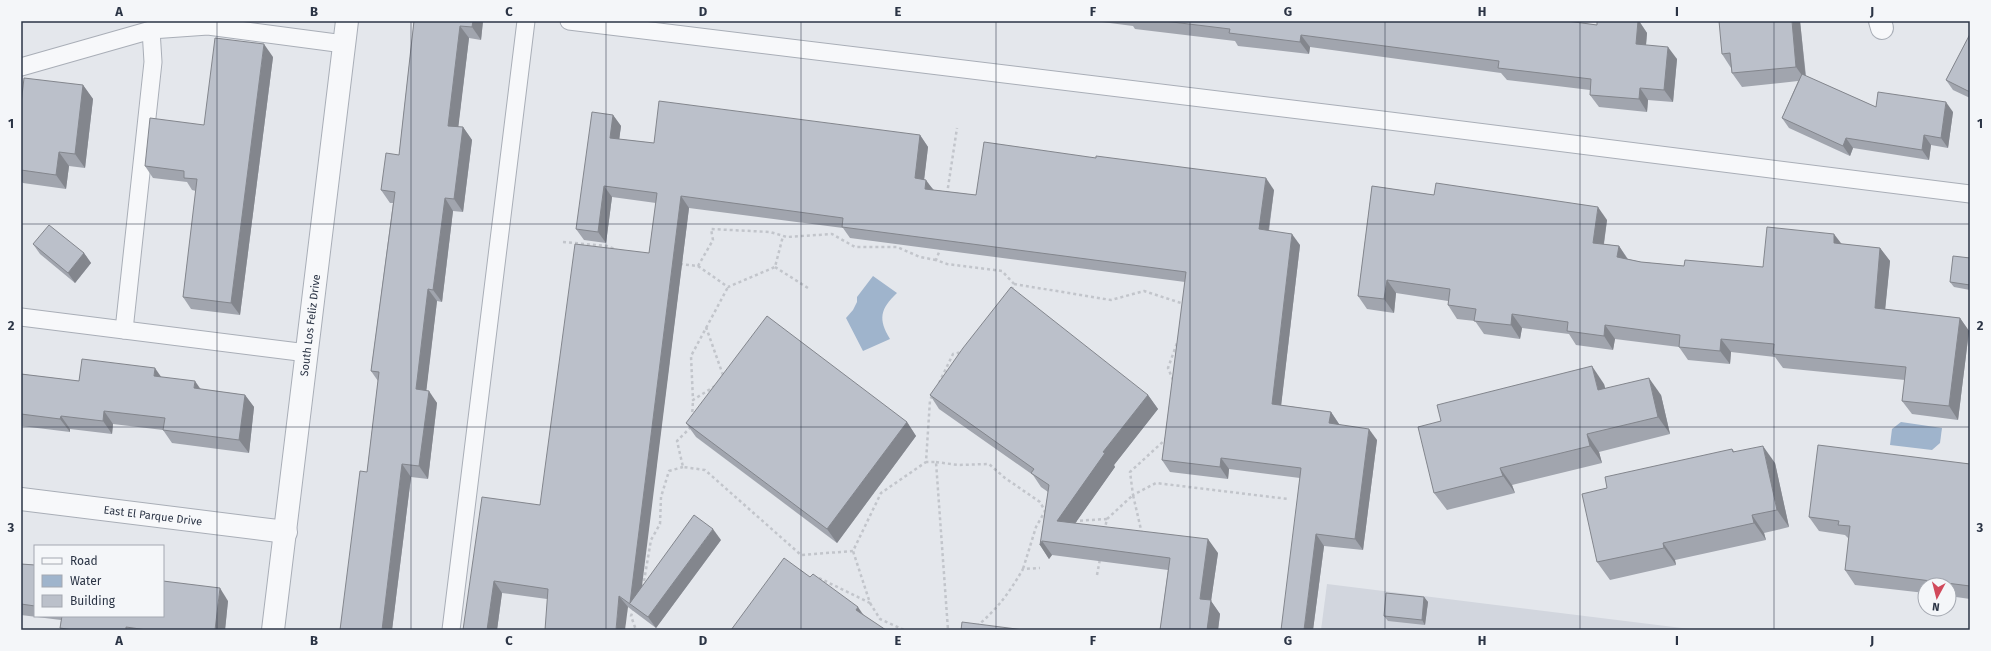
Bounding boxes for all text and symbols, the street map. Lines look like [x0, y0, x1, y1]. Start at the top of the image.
text: A [114, 4, 123, 19]
text: B [310, 4, 318, 19]
text: C [505, 4, 513, 19]
text: D [699, 4, 708, 19]
text: E [895, 4, 902, 19]
text: F [1090, 4, 1097, 19]
text: G [1284, 4, 1292, 19]
text: H [1478, 4, 1486, 19]
text: I [1675, 4, 1679, 19]
text: J [1869, 4, 1874, 19]
text: 1 [8, 116, 14, 131]
text: 1 [1977, 116, 1983, 131]
street label: South Los Feliz Drive [297, 273, 323, 377]
text: 2 [8, 318, 15, 333]
text: 2 [1977, 318, 1984, 333]
street label: East El Parque Drive [103, 503, 203, 528]
text: 3 [7, 520, 15, 535]
text: 3 [1976, 520, 1984, 535]
legend [34, 545, 164, 617]
text: Road [70, 554, 98, 568]
text: Water [70, 574, 102, 588]
north arrow [1917, 577, 1957, 617]
text: Building [70, 594, 116, 608]
text: N [1931, 600, 1940, 613]
text: A [114, 633, 123, 648]
text: B [310, 633, 318, 648]
text: C [505, 633, 513, 648]
text: D [699, 633, 708, 648]
text: E [895, 633, 902, 648]
text: F [1090, 633, 1097, 648]
text: G [1284, 633, 1292, 648]
text: H [1478, 633, 1486, 648]
text: I [1675, 633, 1679, 648]
text: J [1869, 633, 1874, 648]

